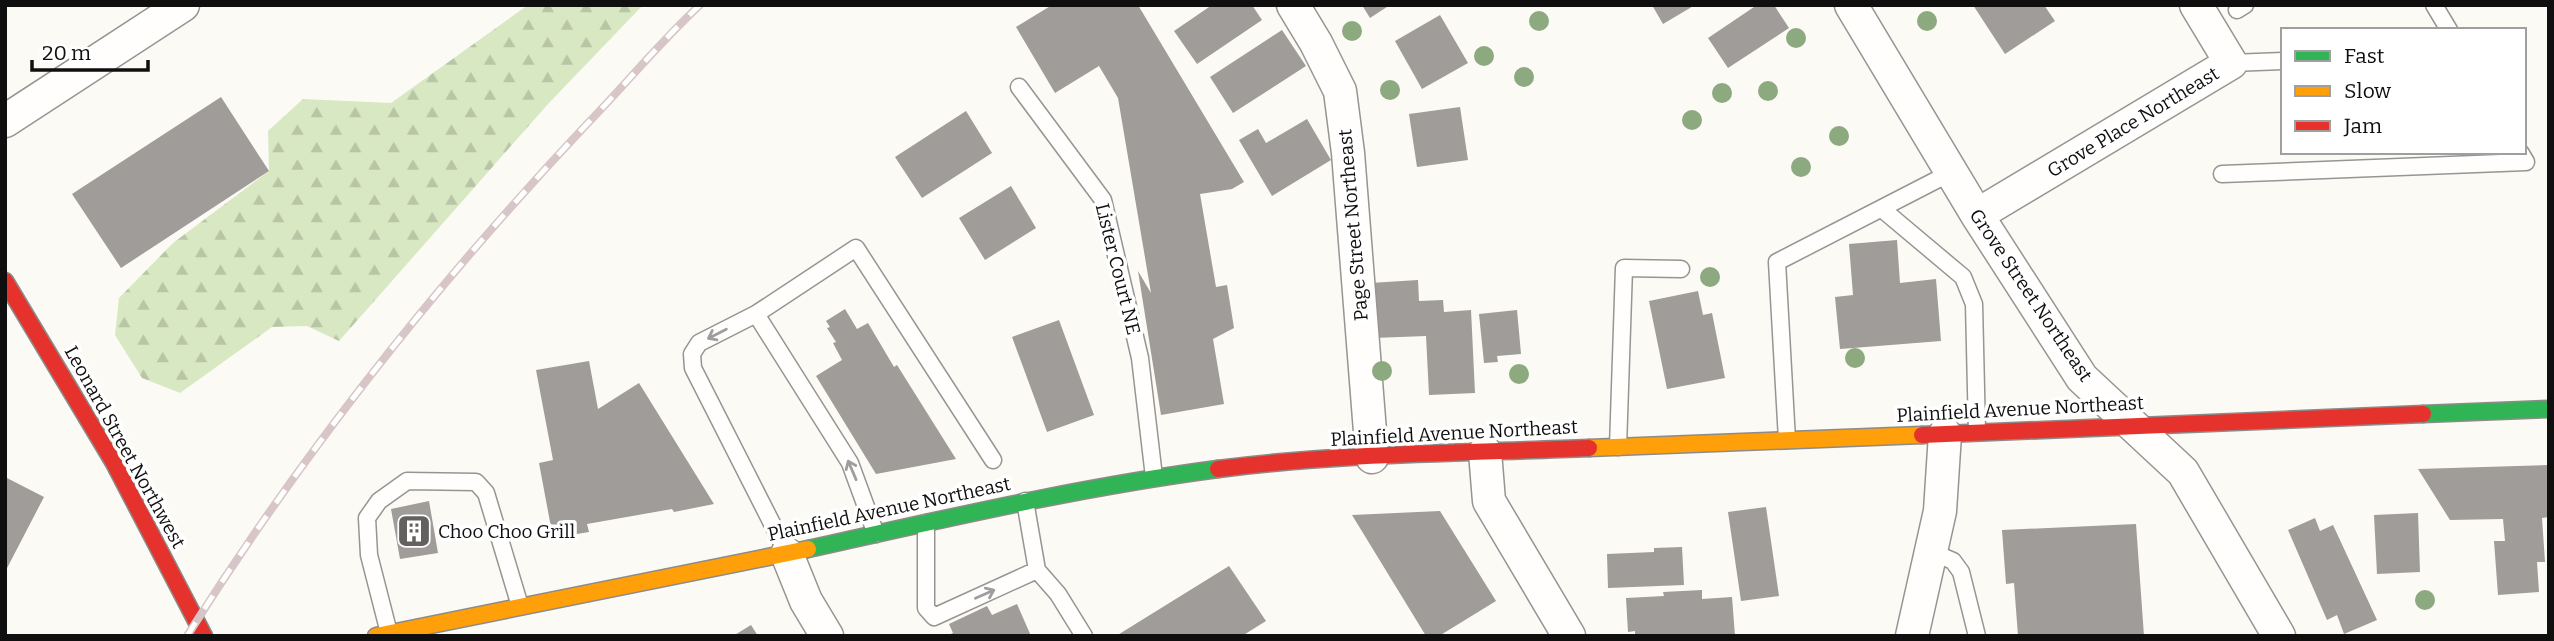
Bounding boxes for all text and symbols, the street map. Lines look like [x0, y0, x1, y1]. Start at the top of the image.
scale bar [32, 28, 147, 72]
legend [2281, 28, 2526, 154]
text: 20 m [42, 40, 91, 66]
text: Fast [2344, 43, 2385, 69]
street label: Grove Place Northeast [2043, 62, 2223, 182]
text: Slow [2344, 78, 2391, 104]
text: Jam [2343, 113, 2382, 139]
street label: Page Street Northeast [1333, 128, 1373, 322]
street label: Lister Court NE [1091, 201, 1145, 337]
street label: Grove Street Northeast [1965, 204, 2097, 386]
one-way arrow [707, 328, 728, 341]
street label: Leonard Street Northwest [60, 342, 190, 552]
street label: Plainfield Avenue Northeast [1896, 391, 2144, 427]
street label: Plainfield Avenue Northeast [1330, 415, 1578, 451]
one-way arrow [844, 460, 857, 481]
street label: Plainfield Avenue Northeast [765, 472, 1013, 546]
building icon: Choo Choo Grill [395, 512, 433, 550]
place label: Choo Choo Grill [438, 520, 575, 543]
one-way arrow [975, 586, 996, 599]

